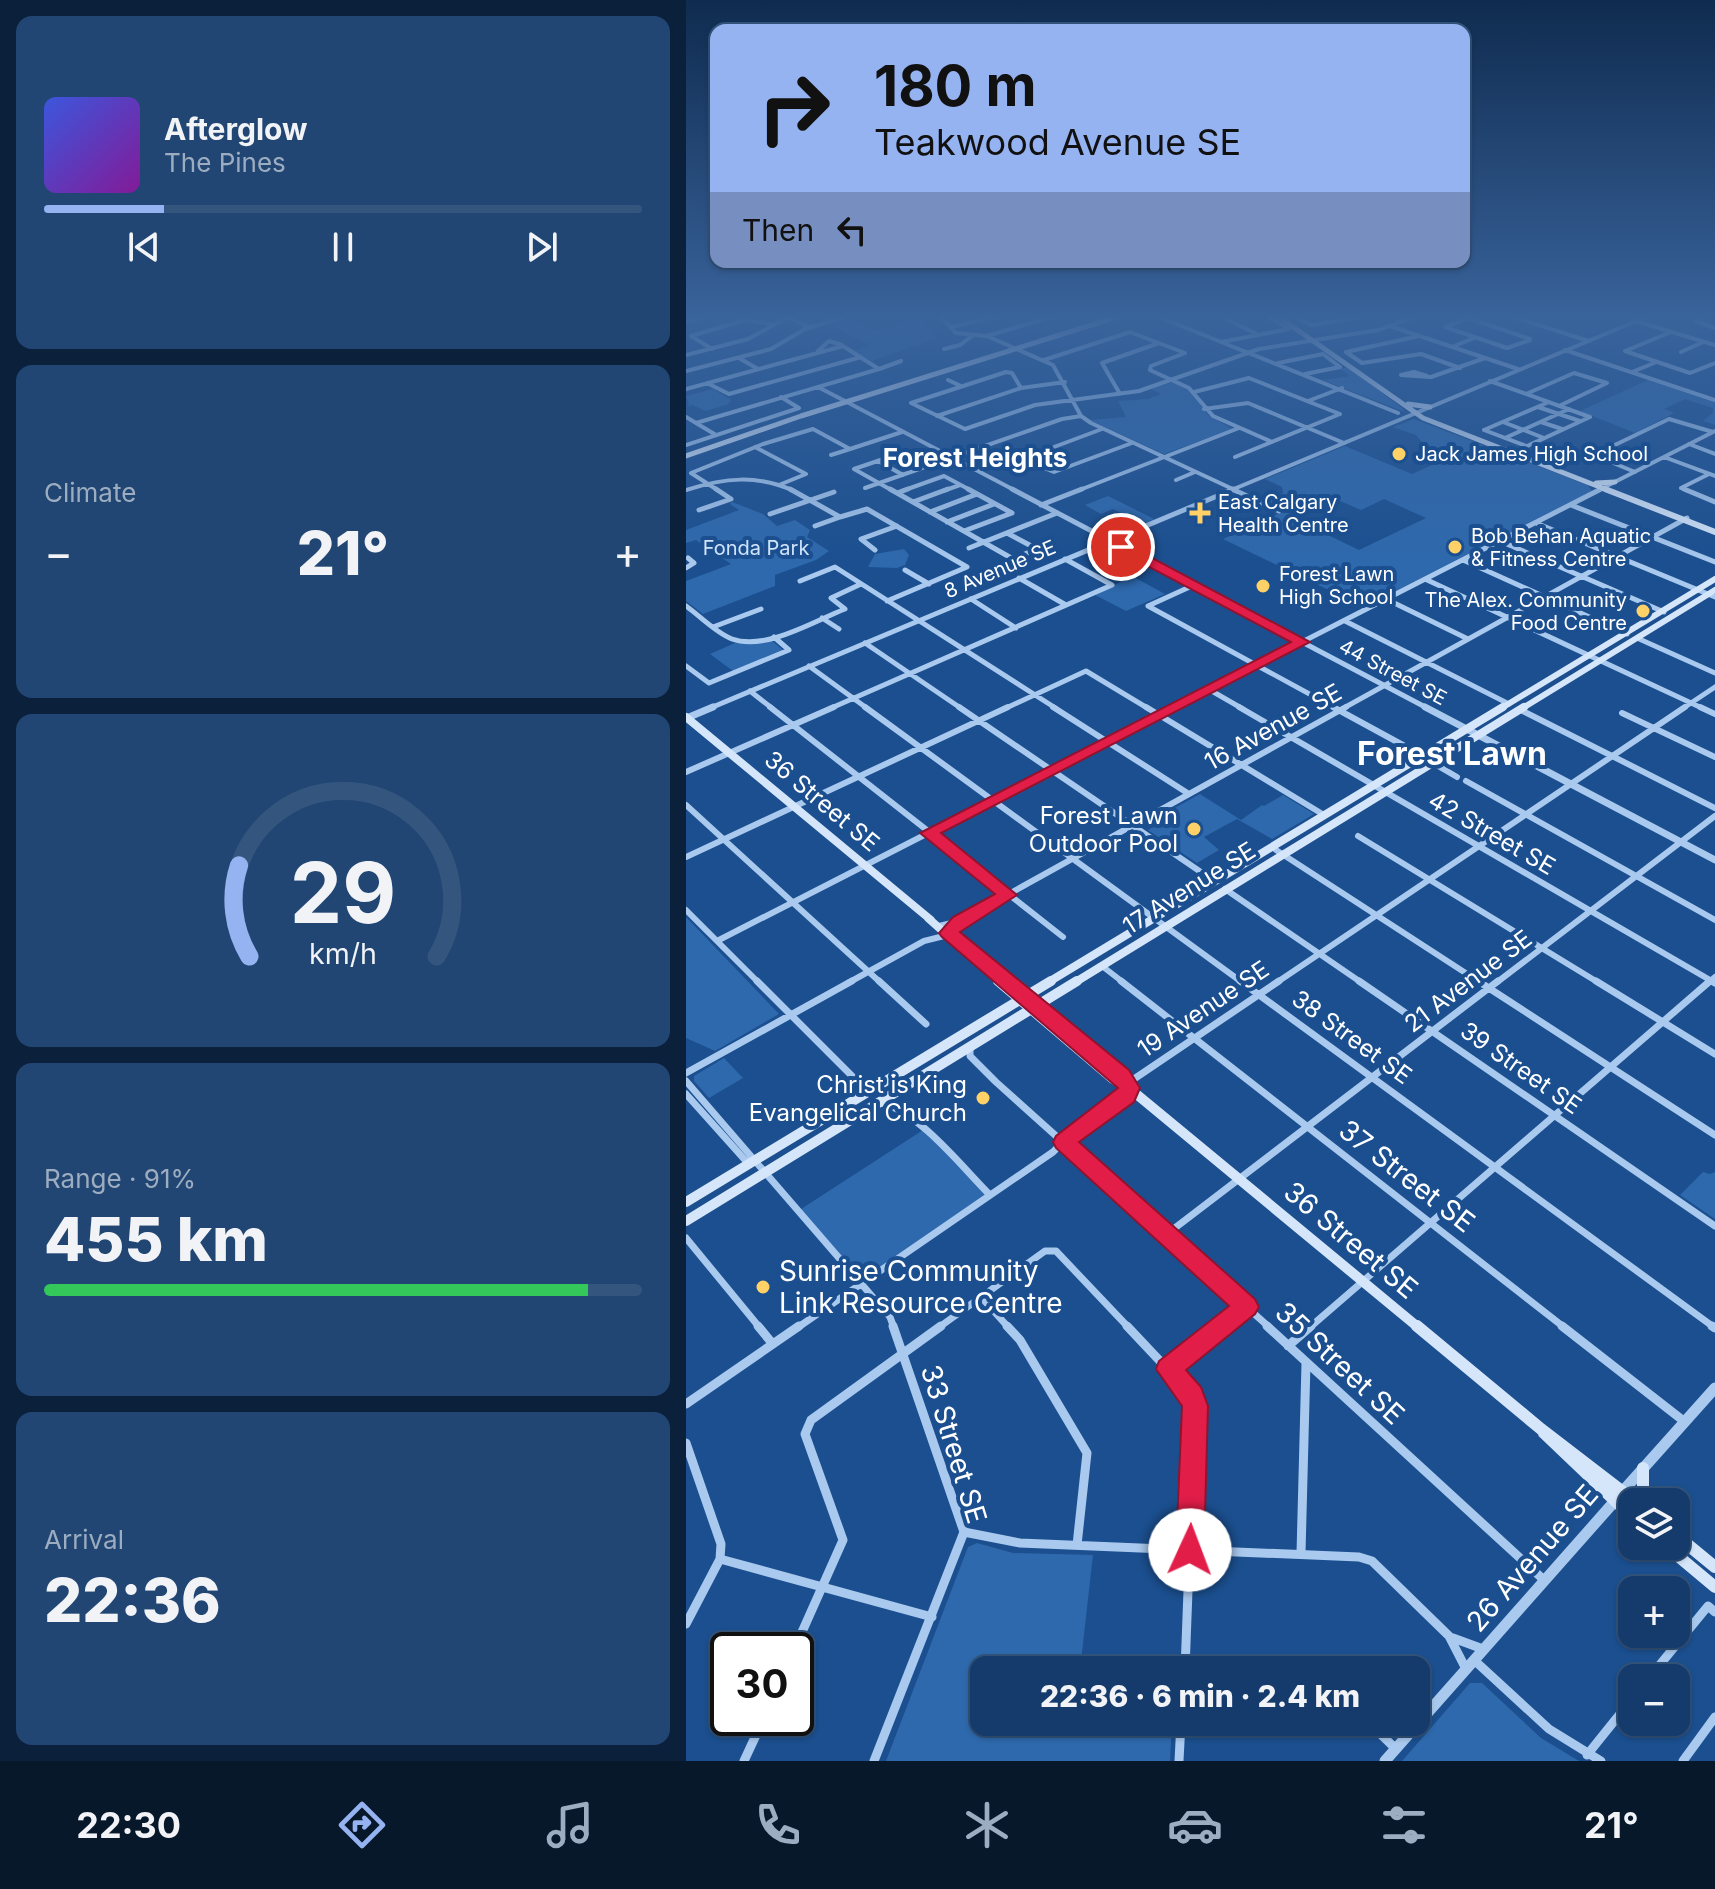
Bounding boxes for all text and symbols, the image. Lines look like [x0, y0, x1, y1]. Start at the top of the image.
text: 180 m [874, 52, 1037, 120]
icon: right [742, 56, 846, 160]
text: Afterglow [164, 111, 308, 147]
text: Teakwood Avenue SE [874, 120, 1241, 164]
text: The Pines [164, 147, 286, 178]
icon: left [830, 208, 874, 252]
text: Then [742, 212, 814, 248]
icon: previous [122, 225, 166, 269]
icon: pause [321, 225, 365, 269]
icon: next [520, 225, 564, 269]
district label: Forest Heights [883, 442, 1067, 473]
place label: Jack James High School [1415, 442, 1648, 466]
marker: Jack James High School [1390, 445, 1408, 463]
text: Climate [44, 477, 136, 508]
place label: East Calgary Health Centre [1218, 490, 1349, 537]
marker: East Calgary Health Centre [1189, 502, 1211, 524]
pin [1087, 513, 1155, 581]
text: 21° [297, 517, 389, 589]
place label: Bob Behan Aquatic & Fitness Centre [1471, 524, 1651, 571]
icon: arrive [1099, 525, 1143, 569]
text: − [44, 526, 73, 580]
text: + [613, 526, 642, 580]
street label: 8 Avenue SE [941, 535, 1059, 603]
park label: Fonda Park [703, 536, 809, 560]
marker: Bob Behan Aquatic & Fitness Centre [1446, 538, 1464, 556]
place label: Forest Lawn High School [1279, 562, 1394, 609]
marker: Forest Lawn High School [1254, 577, 1272, 595]
place label: The Alex. Community Food Centre [1425, 588, 1627, 635]
marker: The Alex. Community Food Centre [1634, 602, 1652, 620]
street label: 44 Street SE [1335, 634, 1451, 710]
street label: 16 Avenue SE [1199, 677, 1347, 777]
district label: Forest Lawn [1357, 734, 1547, 773]
street label: 36 Street SE [759, 745, 885, 857]
street label: 42 Street SE [1424, 785, 1560, 881]
place label: Forest Lawn Outdoor Pool [1029, 801, 1178, 858]
marker: Forest Lawn Outdoor Pool [1185, 820, 1203, 838]
street label: 17 Avenue SE [1117, 836, 1261, 940]
text: 29 [290, 841, 396, 942]
street label: 21 Avenue SE [1399, 924, 1537, 1038]
text: km/h [309, 936, 377, 971]
street label: 19 Avenue SE [1132, 954, 1274, 1064]
street label: 38 Street SE [1287, 984, 1417, 1090]
street label: 39 Street SE [1455, 1016, 1587, 1120]
place label: Christ is King Evangelical Church [749, 1070, 967, 1127]
marker: Christ is King Evangelical Church [974, 1089, 992, 1107]
street label: 37 Street SE [1332, 1113, 1482, 1239]
text: Range · 91% [44, 1163, 196, 1194]
street label: 36 Street SE [1277, 1174, 1425, 1306]
text: 455 km [44, 1203, 268, 1275]
place label: Sunrise Community Link Resource Centre [779, 1254, 1063, 1320]
marker: Sunrise Community Link Resource Centre [754, 1278, 772, 1296]
street label: 35 Street SE [1268, 1295, 1412, 1431]
street label: 33 Street SE [914, 1361, 994, 1527]
street label: 26 Avenue SE [1459, 1478, 1605, 1638]
map controls [1618, 1488, 1690, 1736]
button: layers [1618, 1488, 1690, 1560]
position arrow [1148, 1508, 1232, 1592]
text: Arrival [44, 1524, 124, 1555]
text: 22:36 [44, 1564, 221, 1636]
button: + [1618, 1576, 1690, 1648]
speed limit sign: 30 [710, 1632, 814, 1736]
button: − [1618, 1664, 1690, 1736]
text: 22:36 · 6 min · 2.4 km [1040, 1678, 1360, 1714]
icon: directions [334, 1797, 390, 1853]
icon: music [542, 1797, 598, 1853]
icon: phone [750, 1797, 806, 1853]
icon: climate [959, 1797, 1015, 1853]
icon: car [1167, 1797, 1223, 1853]
icon: filters [1376, 1797, 1432, 1853]
text: 22:30 [76, 1803, 181, 1847]
text: 21° [1584, 1803, 1639, 1847]

